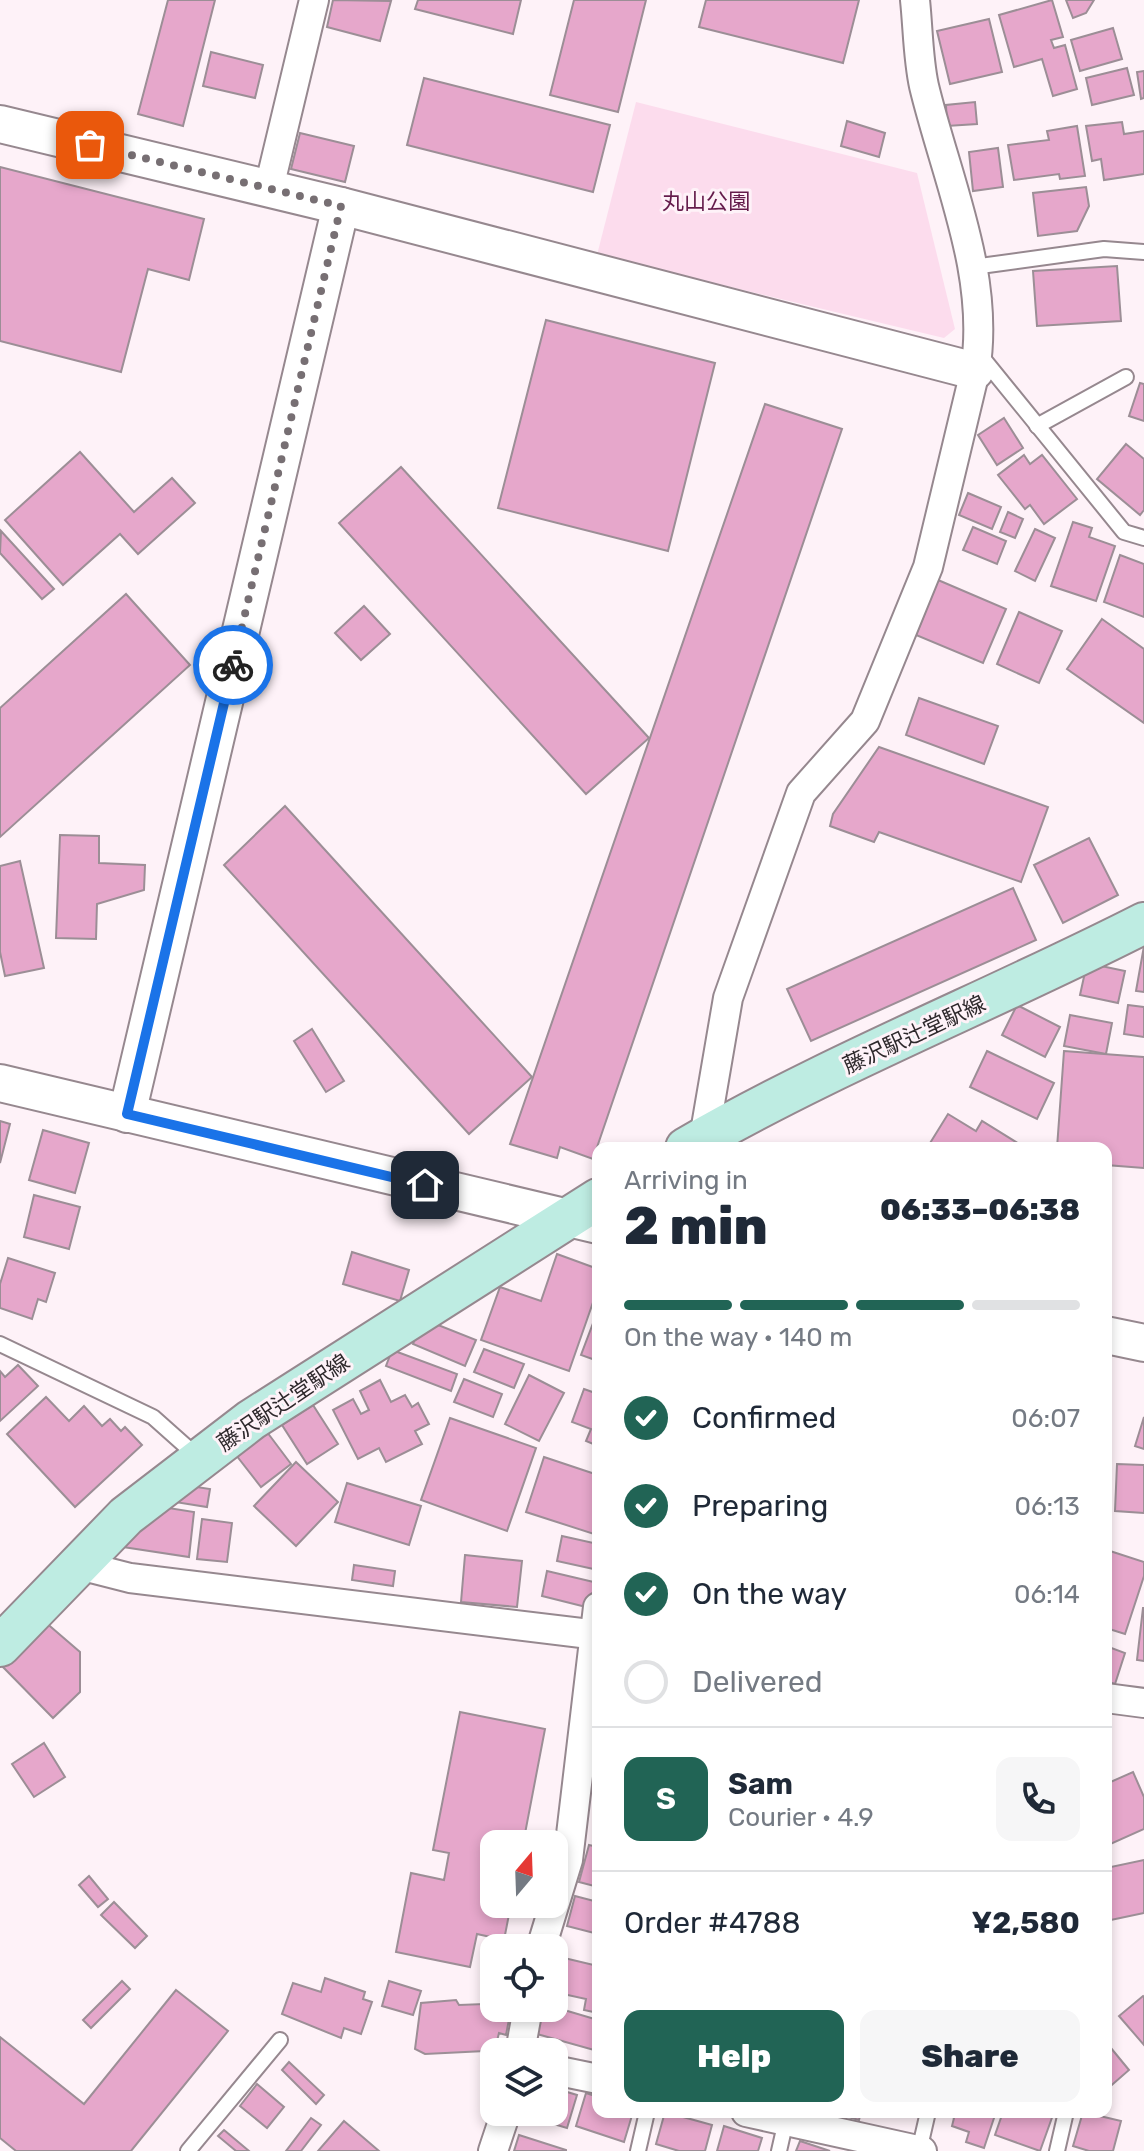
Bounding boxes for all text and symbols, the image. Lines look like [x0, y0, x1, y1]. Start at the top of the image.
pin [56, 111, 124, 179]
icon: bag [68, 123, 112, 167]
park label: 丸山公園 [662, 188, 750, 215]
courier [193, 625, 273, 705]
icon: bike [211, 643, 255, 687]
street label: 藤沢駅辻堂駅線 [839, 990, 990, 1079]
pin [391, 1151, 459, 1219]
icon: home [403, 1163, 447, 1207]
text: Arriving in [624, 1165, 748, 1196]
text: 06:33–06:38 [880, 1192, 1080, 1228]
text: 2 min [624, 1195, 768, 1257]
text: On the way · 140 m [624, 1322, 852, 1353]
street label: 藤沢駅辻堂駅線 [212, 1348, 355, 1457]
icon: check [624, 1396, 668, 1440]
text: Confirmed [692, 1400, 836, 1436]
text: 06:07 [1011, 1403, 1080, 1434]
icon: check [624, 1484, 668, 1528]
text: Preparing [692, 1488, 828, 1524]
text: 06:13 [1014, 1491, 1080, 1522]
icon: check [624, 1572, 668, 1616]
text: On the way [692, 1576, 847, 1612]
text: 06:14 [1014, 1579, 1080, 1610]
text: Delivered [692, 1664, 823, 1700]
button: phone [996, 1757, 1080, 1841]
text: Sam [728, 1766, 793, 1802]
text: S [656, 1781, 676, 1817]
text: Courier · 4.9 [728, 1802, 874, 1833]
north arrow [480, 1830, 568, 1918]
map controls [480, 1830, 568, 2126]
text: Order #4788 [624, 1905, 801, 1941]
text: ¥2,580 [971, 1905, 1080, 1941]
button: locate [480, 1934, 568, 2022]
button: Help [624, 2010, 844, 2102]
button: Share [860, 2010, 1080, 2102]
button: layers [480, 2038, 568, 2126]

